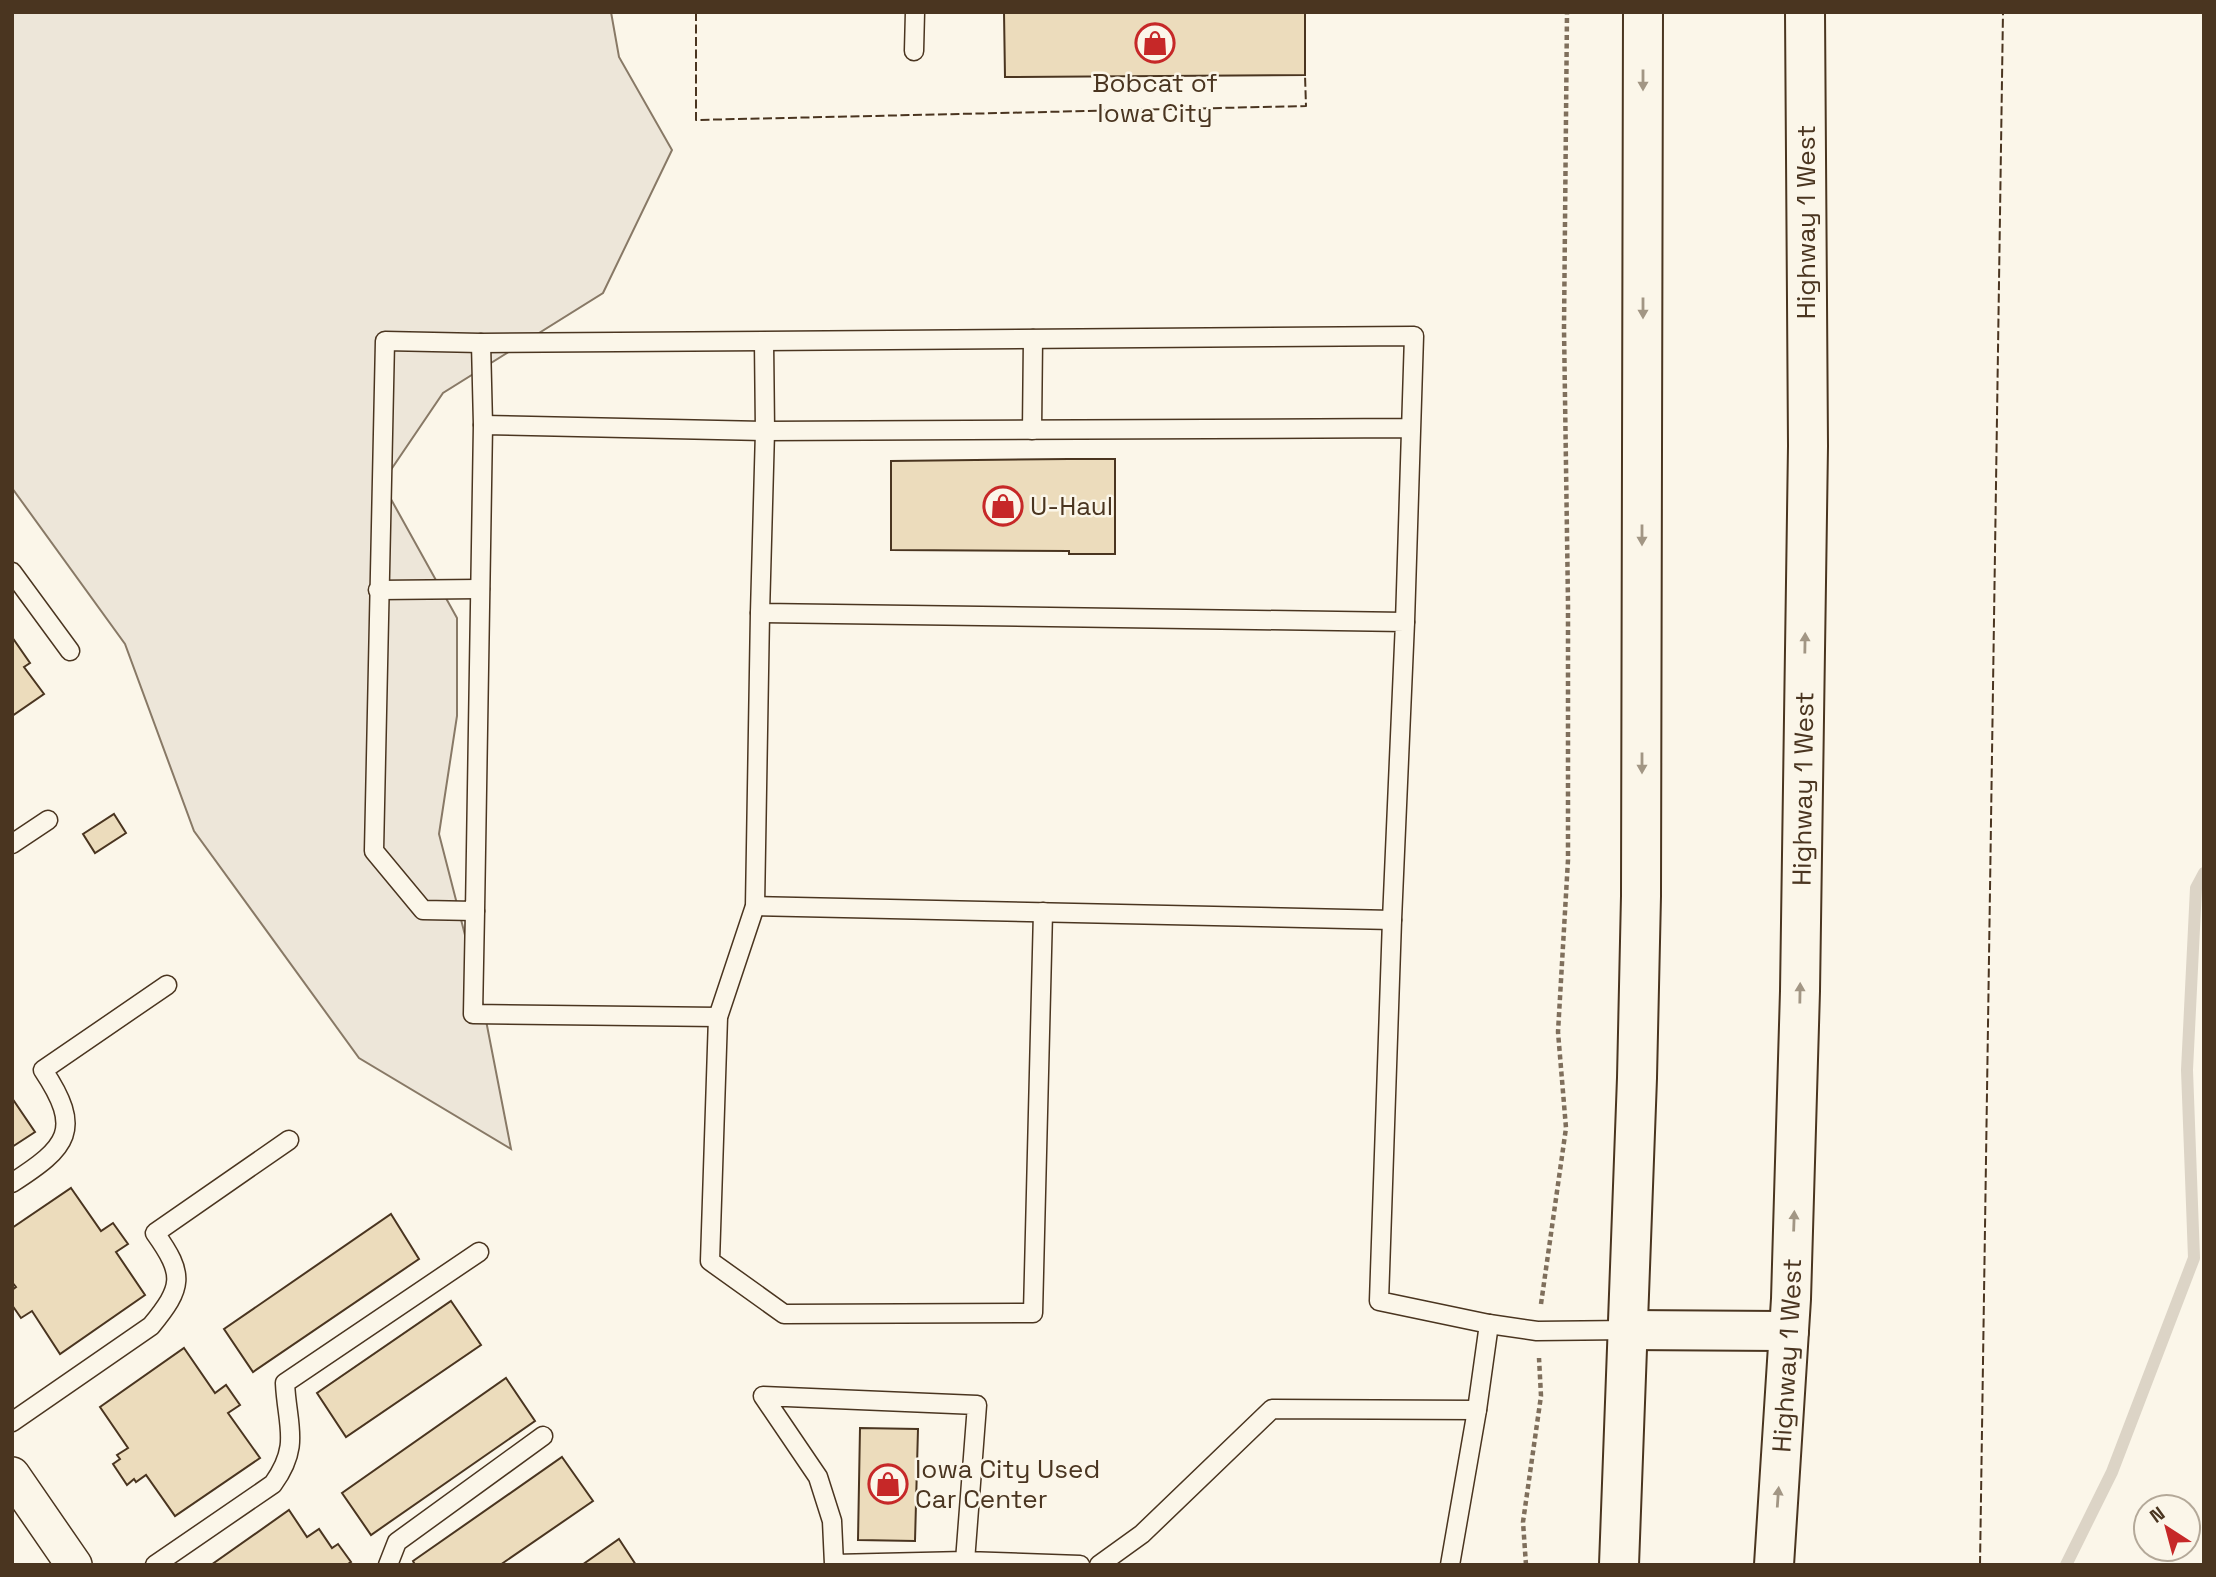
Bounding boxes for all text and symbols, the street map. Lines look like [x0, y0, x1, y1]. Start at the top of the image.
shop icon: Bobcat of Iowa City [1134, 22, 1176, 64]
place label: Bobcat of Iowa City [1092, 66, 1218, 130]
one-way arrow [1637, 70, 1649, 92]
street label: Highway 1 West [1789, 125, 1823, 319]
one-way arrow [1637, 297, 1649, 319]
shop icon: U-Haul [982, 485, 1024, 527]
place label: U-Haul [1030, 489, 1113, 523]
one-way arrow [1636, 525, 1648, 547]
one-way arrow [1799, 632, 1811, 654]
street label: Highway 1 West [1785, 691, 1821, 886]
one-way arrow [1636, 752, 1648, 774]
one-way arrow [1795, 982, 1806, 1004]
one-way arrow [1788, 1209, 1799, 1231]
street label: Highway 1 West [1764, 1258, 1809, 1453]
place label: Iowa City Used Car Center [915, 1452, 1100, 1516]
shop icon: Iowa City Used Car Center [867, 1463, 909, 1505]
one-way arrow [1773, 1485, 1784, 1507]
north arrow [2132, 1493, 2202, 1563]
text: N [2145, 1501, 2170, 1529]

